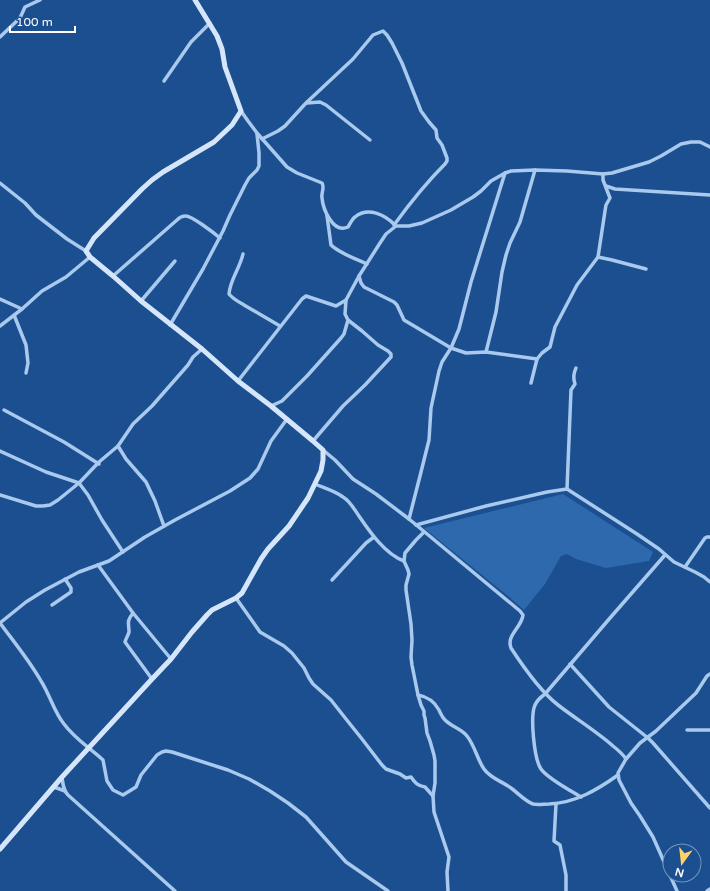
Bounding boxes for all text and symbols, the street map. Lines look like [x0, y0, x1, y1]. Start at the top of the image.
scale bar [10, 8, 75, 34]
text: 100 m [16, 15, 53, 29]
north arrow [662, 843, 702, 883]
text: N [674, 865, 685, 880]

